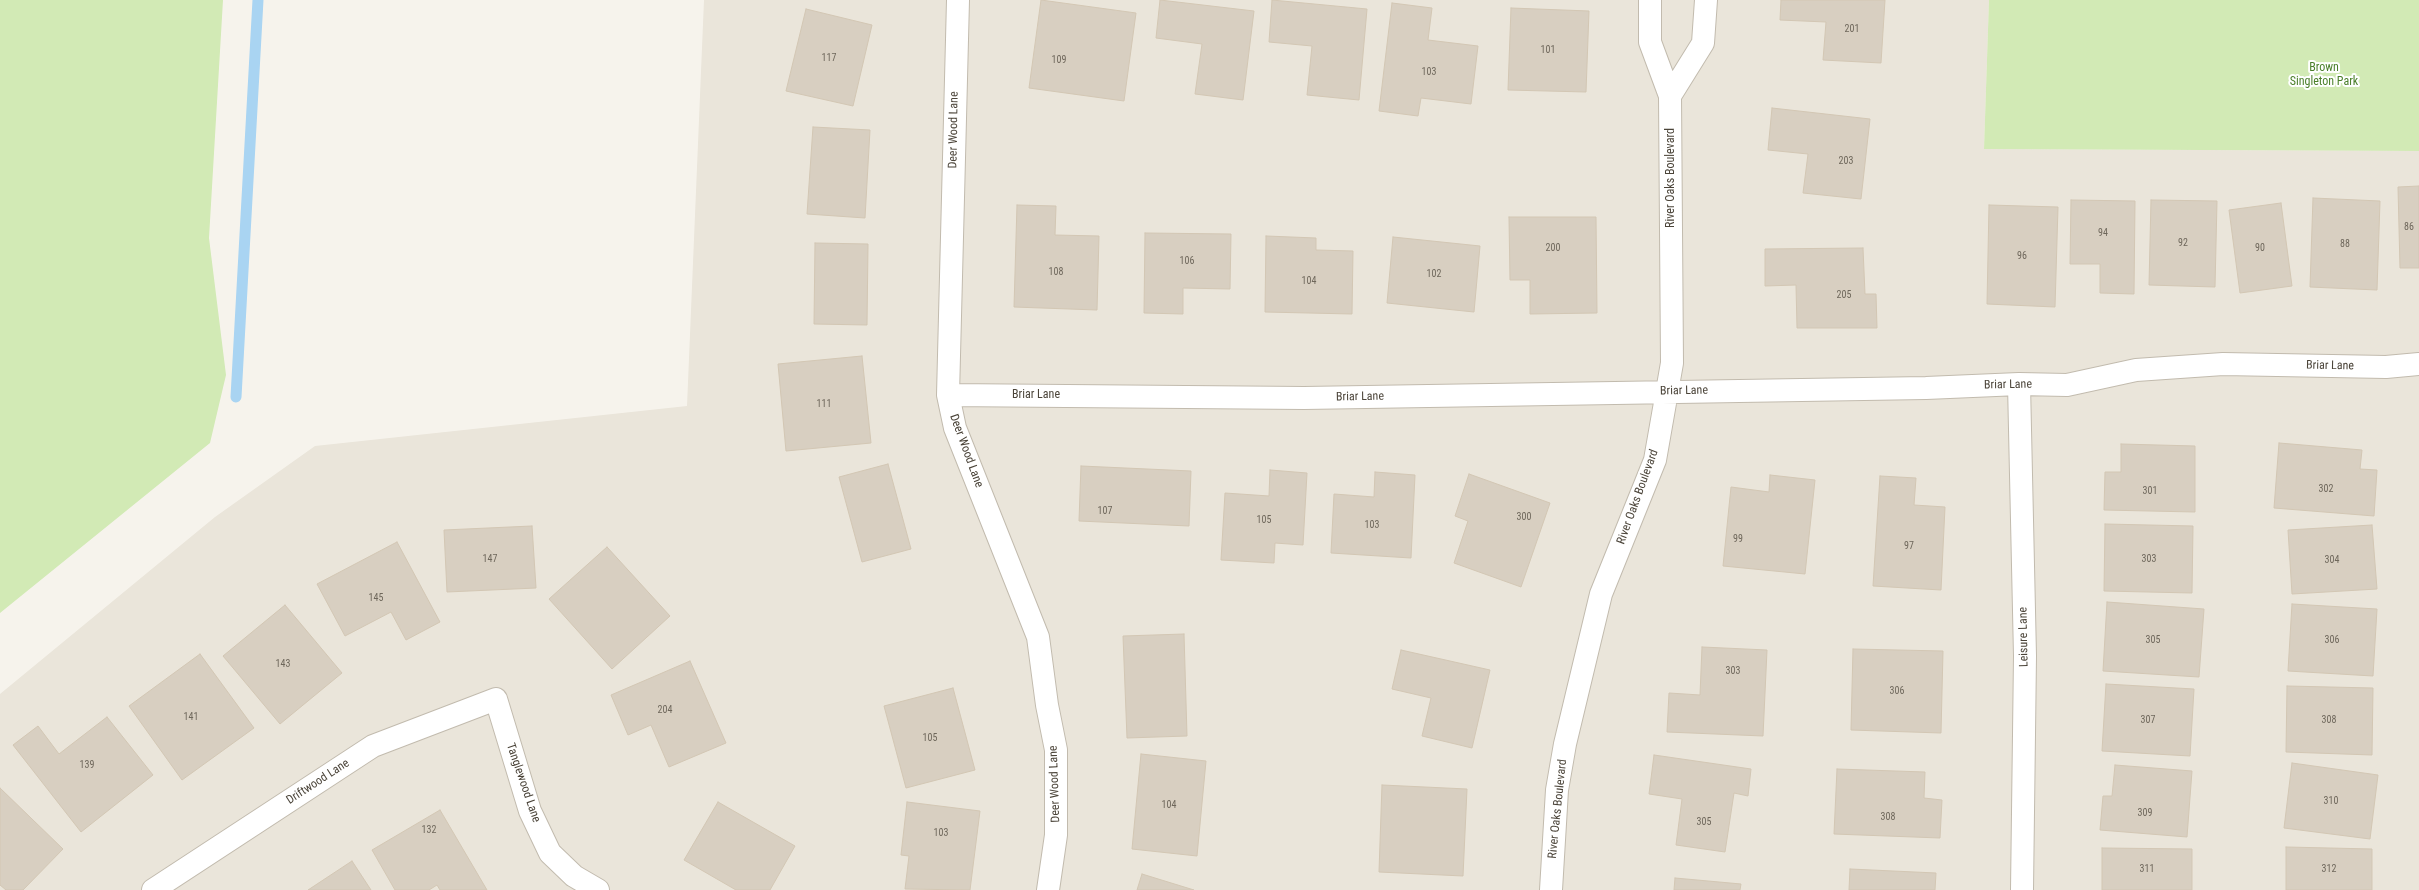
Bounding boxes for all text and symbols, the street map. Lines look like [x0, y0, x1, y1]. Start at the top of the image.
house number: 201 [1845, 23, 1859, 35]
house number: 101 [1541, 44, 1555, 56]
house number: 117 [822, 52, 836, 64]
house number: 109 [1052, 54, 1066, 66]
park label: Brown Singleton Park [2290, 61, 2358, 89]
house number: 103 [1422, 66, 1436, 78]
street label: Deer Wood Lane [946, 91, 962, 169]
street label: River Oaks Boulevard [1664, 128, 1678, 228]
house number: 203 [1839, 155, 1853, 167]
house number: 86 [2404, 221, 2414, 233]
house number: 94 [2098, 227, 2108, 239]
house number: 92 [2178, 237, 2188, 249]
house number: 88 [2340, 238, 2350, 250]
house number: 200 [1546, 242, 1560, 254]
house number: 90 [2255, 242, 2265, 254]
house number: 96 [2017, 250, 2027, 262]
house number: 106 [1180, 255, 1194, 267]
house number: 108 [1049, 266, 1063, 278]
house number: 102 [1427, 268, 1441, 280]
house number: 104 [1302, 275, 1316, 287]
house number: 205 [1837, 289, 1851, 301]
street label: Briar Lane [2306, 358, 2354, 374]
street label: Briar Lane [1984, 377, 2032, 393]
street label: Briar Lane [1660, 383, 1708, 399]
street label: Briar Lane [1012, 388, 1060, 402]
street label: Briar Lane [1336, 389, 1384, 405]
house number: 111 [817, 398, 831, 410]
street label: Deer Wood Lane [946, 412, 986, 490]
street label: River Oaks Boulevard [1614, 448, 1662, 546]
house number: 302 [2319, 483, 2333, 495]
house number: 301 [2143, 485, 2157, 497]
house number: 107 [1098, 505, 1112, 517]
house number: 300 [1517, 511, 1531, 523]
house number: 105 [1257, 514, 1271, 526]
house number: 103 [1365, 519, 1379, 531]
house number: 99 [1733, 533, 1743, 545]
house number: 97 [1904, 540, 1914, 552]
house number: 147 [483, 553, 497, 565]
house number: 303 [2142, 553, 2156, 565]
house number: 304 [2325, 554, 2339, 566]
house number: 145 [369, 592, 383, 604]
street label: Leisure Lane [2016, 607, 2032, 667]
house number: 305 [2146, 634, 2160, 646]
house number: 306 [2325, 634, 2339, 646]
house number: 143 [276, 658, 290, 670]
house number: 303 [1726, 665, 1740, 677]
house number: 306 [1890, 685, 1904, 697]
house number: 204 [658, 704, 672, 716]
house number: 141 [184, 711, 198, 723]
house number: 307 [2141, 714, 2155, 726]
house number: 308 [2322, 714, 2336, 726]
house number: 105 [923, 732, 937, 744]
street label: Tanglewood Lane [503, 741, 543, 825]
street label: Deer Wood Lane [1046, 745, 1064, 823]
street label: Driftwood Lane [284, 756, 352, 808]
house number: 139 [80, 759, 94, 771]
street label: River Oaks Boulevard [1546, 759, 1570, 859]
house number: 310 [2324, 795, 2338, 807]
house number: 104 [1162, 799, 1176, 811]
house number: 309 [2138, 807, 2152, 819]
house number: 308 [1881, 811, 1895, 823]
house number: 305 [1697, 816, 1711, 828]
house number: 132 [422, 824, 436, 836]
house number: 103 [934, 827, 948, 839]
house number: 311 [2140, 863, 2154, 875]
house number: 312 [2322, 863, 2336, 875]

